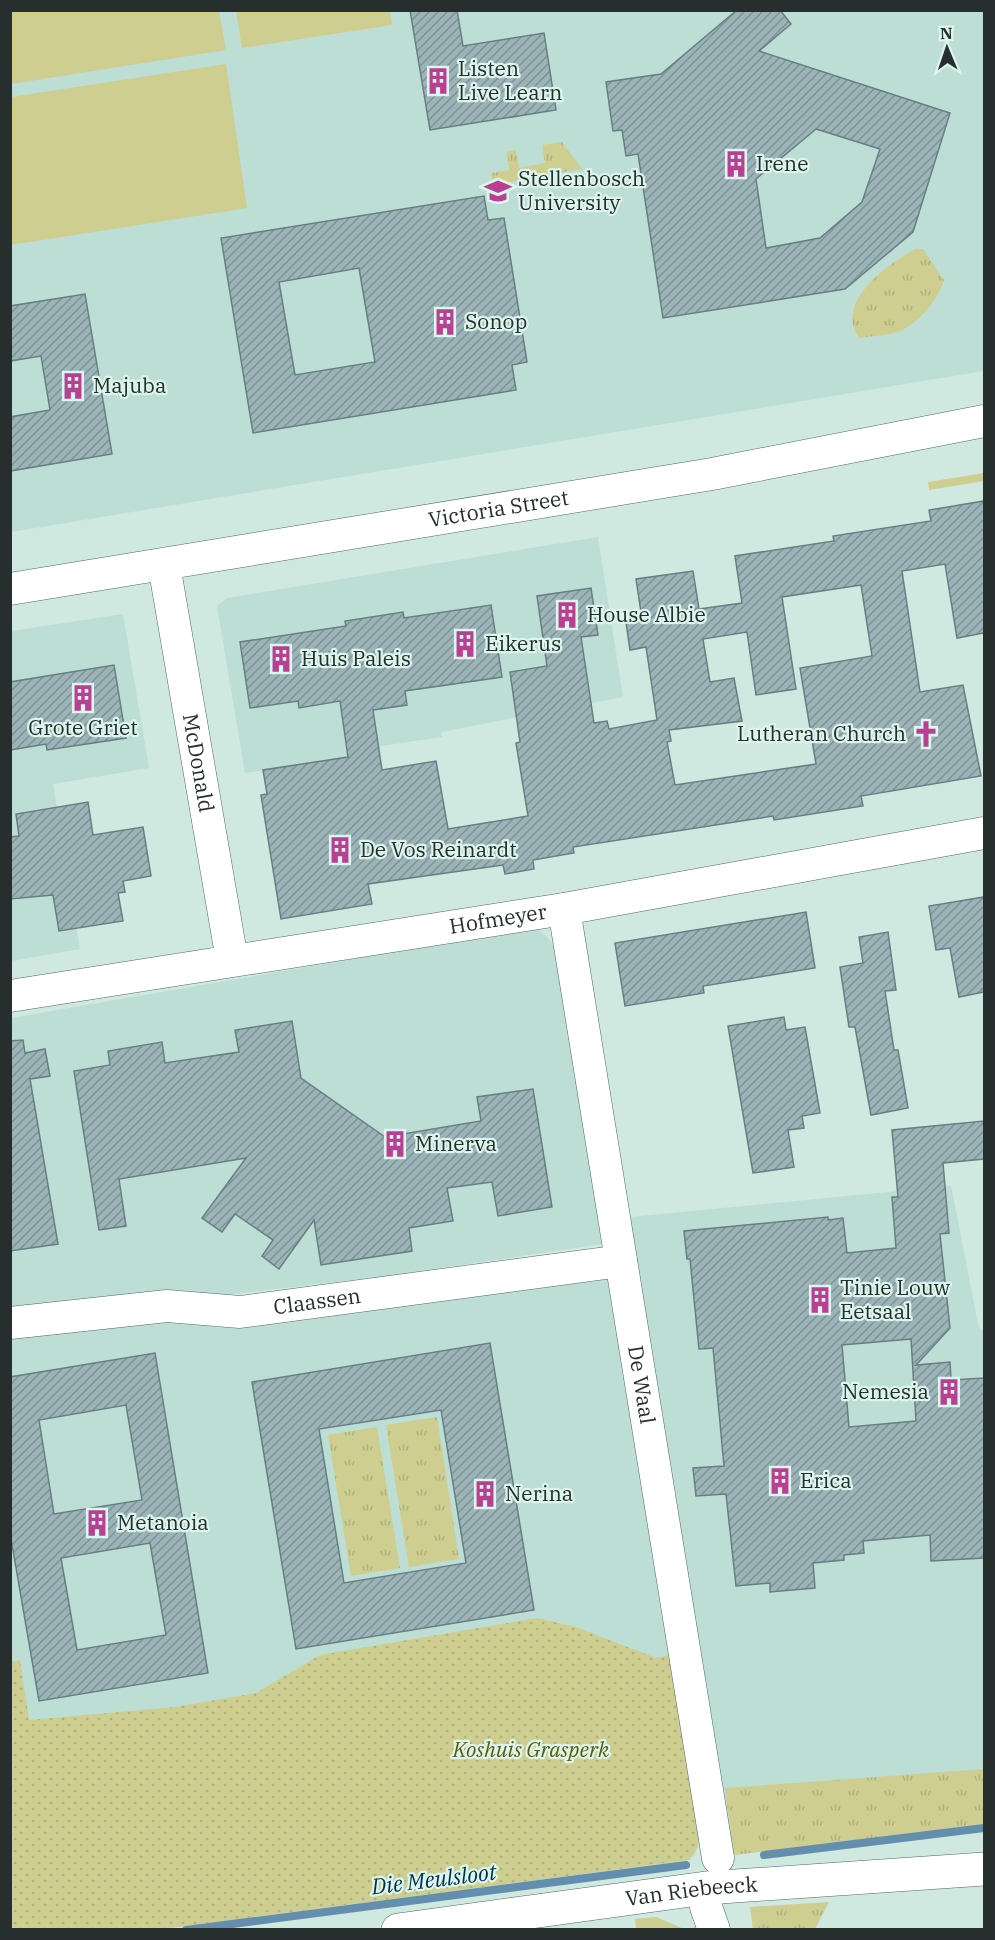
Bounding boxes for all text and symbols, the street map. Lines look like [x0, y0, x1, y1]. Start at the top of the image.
north arrow [917, 18, 977, 78]
text: N [940, 23, 953, 43]
place label: Listen Live Learn [458, 54, 562, 106]
building icon: Listen Live Learn [423, 66, 453, 96]
building icon: Irene [721, 149, 751, 179]
place label: Irene [756, 149, 809, 177]
place label: Stellenbosch University [518, 164, 645, 216]
school or university icon: Stellenbosch University [483, 176, 513, 206]
building icon: Sonop [430, 307, 460, 337]
place label: Sonop [465, 307, 527, 335]
building icon: Majuba [58, 371, 88, 401]
place label: Majuba [93, 371, 166, 399]
street label: Victoria Street [426, 483, 570, 533]
building icon: House Albie [552, 600, 582, 630]
place label: House Albie [587, 600, 706, 628]
building icon: Eikerus [450, 629, 480, 659]
place label: Eikerus [485, 629, 561, 657]
building icon: Huis Paleis [266, 644, 296, 674]
place label: Huis Paleis [301, 644, 411, 672]
building icon: Grote Griet [68, 683, 98, 713]
street label: McDonald [177, 711, 221, 815]
place label: Grote Griet [28, 713, 138, 741]
place label: Lutheran Church [737, 719, 906, 747]
church icon: Lutheran Church [911, 719, 941, 749]
building icon: De Vos Reinardt [325, 835, 355, 865]
place label: De Vos Reinardt [360, 835, 517, 863]
street label: Hofmeyer [447, 897, 549, 940]
building icon: Minerva [380, 1129, 410, 1159]
place label: Minerva [415, 1129, 497, 1157]
place label: Tinie Louw Eetsaal [840, 1273, 951, 1325]
street label: Claassen [272, 1281, 362, 1320]
building icon: Tinie Louw Eetsaal [805, 1285, 835, 1315]
street label: De Waal [622, 1343, 662, 1426]
place label: Nemesia [842, 1377, 929, 1405]
building icon: Nemesia [934, 1377, 964, 1407]
building icon: Erica [765, 1466, 795, 1496]
place label: Erica [800, 1466, 852, 1494]
building icon: Nerina [470, 1479, 500, 1509]
place label: Nerina [505, 1479, 573, 1507]
building icon: Metanoia [82, 1508, 112, 1538]
place label: Metanoia [117, 1508, 209, 1536]
park label: Koshuis Grasperk [452, 1735, 610, 1763]
water label: Die Meulsloot [369, 1856, 499, 1901]
street label: Van Riebeeck [623, 1869, 759, 1912]

